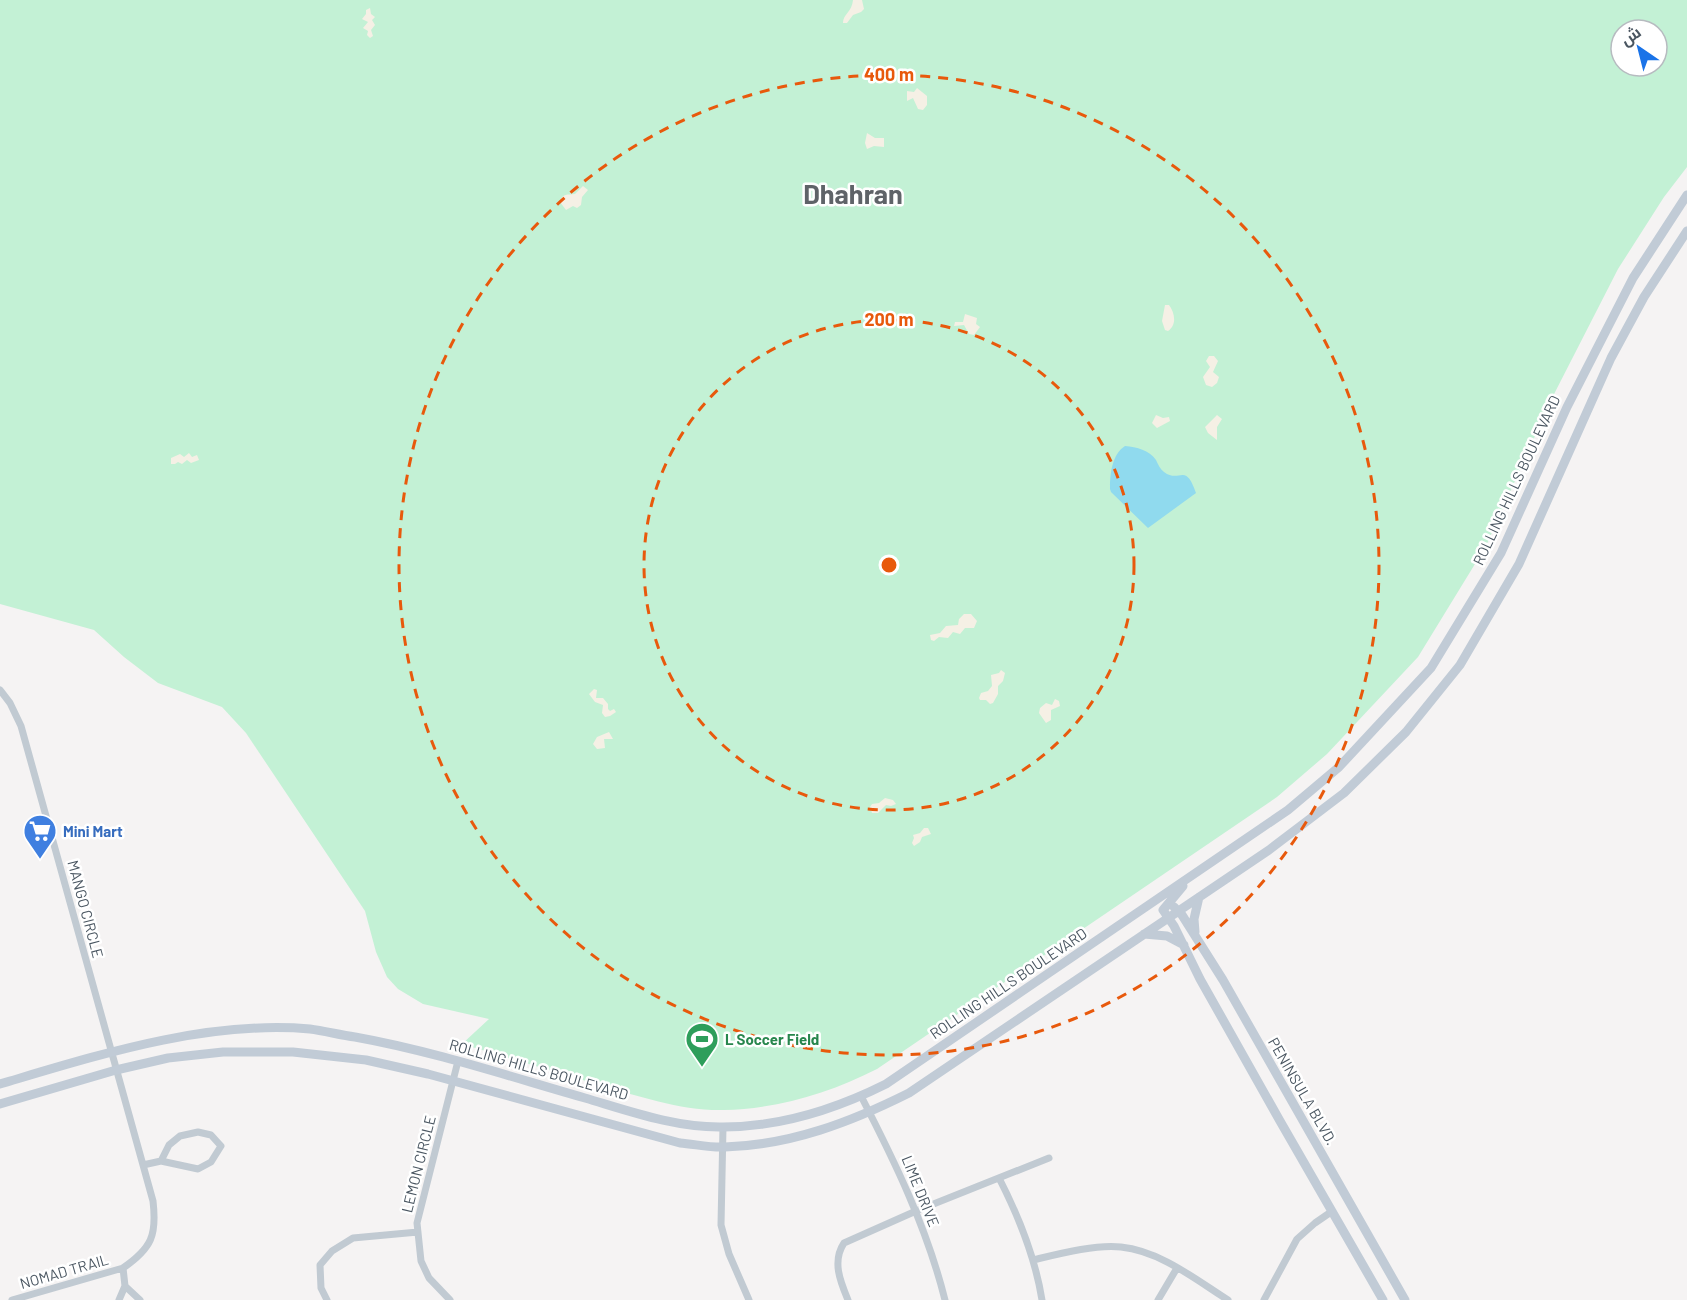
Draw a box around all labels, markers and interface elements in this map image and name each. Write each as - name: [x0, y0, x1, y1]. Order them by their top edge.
- north arrow: [1609, 18, 1669, 78]
- text: ش: [1616, 22, 1645, 50]
- text: 400 m: [864, 63, 914, 85]
- district label: Dhahran: [803, 177, 903, 209]
- text: 200 m: [864, 308, 914, 330]
- street label: ROLLING HILLS BOULEVARD: [1469, 392, 1563, 568]
- centre of rings: [879, 555, 899, 575]
- supermarket icon: Mini Mart: [22, 813, 58, 860]
- place label: Mini Mart: [63, 822, 123, 840]
- street label: MANGO CIRCLE: [64, 858, 108, 960]
- street label: ROLLING HILLS BOULEVARD: [926, 924, 1090, 1042]
- sports icon: L Soccer Field: [684, 1021, 720, 1068]
- place label: L Soccer Field: [725, 1030, 819, 1048]
- street label: PENINSULA BLVD.: [1265, 1034, 1341, 1148]
- street label: ROLLING HILLS BOULEVARD: [447, 1035, 631, 1103]
- street label: LEMON CIRCLE: [397, 1113, 439, 1215]
- street label: LIME DRIVE: [899, 1153, 943, 1229]
- street label: NOMAD TRAIL: [18, 1250, 110, 1292]

